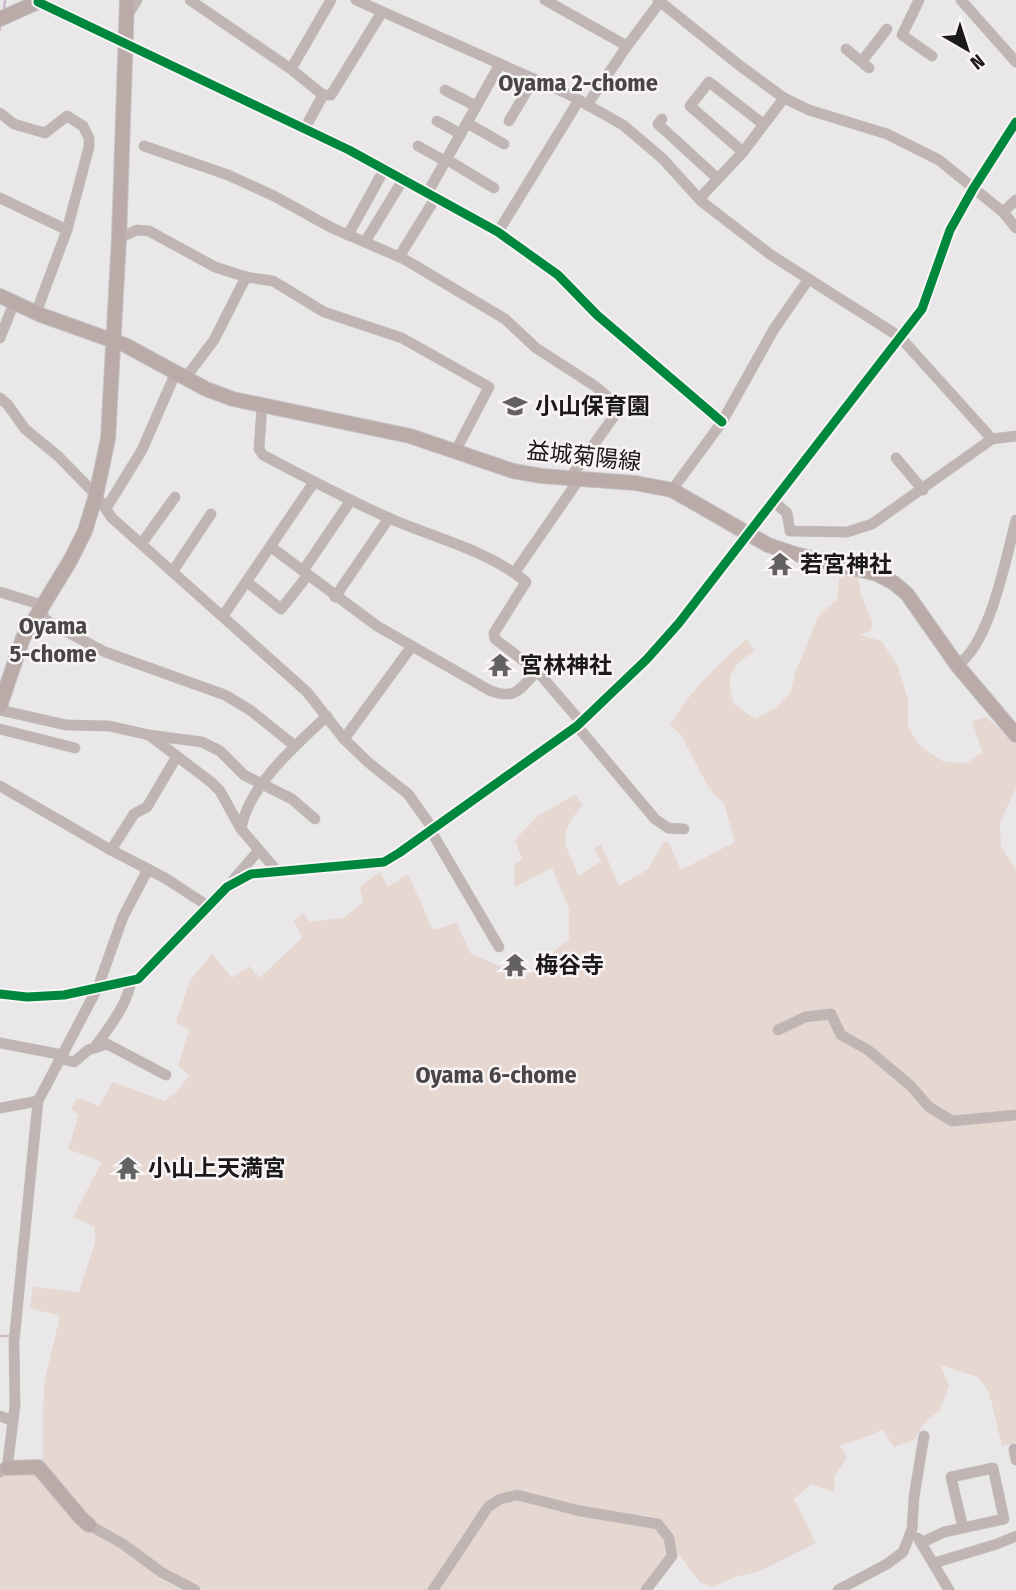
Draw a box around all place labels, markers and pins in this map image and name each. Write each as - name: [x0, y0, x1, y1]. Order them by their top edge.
- school or university icon: 小山保育園: [501, 392, 529, 420]
- place label: 小山保育園: [535, 392, 650, 420]
- temple icon: 若宮神社: [766, 550, 794, 578]
- place label: 若宮神社: [800, 550, 892, 578]
- temple icon: 宮林神社: [486, 651, 514, 679]
- place label: 宮林神社: [520, 651, 612, 679]
- temple icon: 梅谷寺: [501, 951, 529, 979]
- place label: 梅谷寺: [535, 951, 604, 979]
- temple icon: 小山上天満宮: [114, 1154, 142, 1182]
- place label: 小山上天満宮: [148, 1154, 286, 1182]

